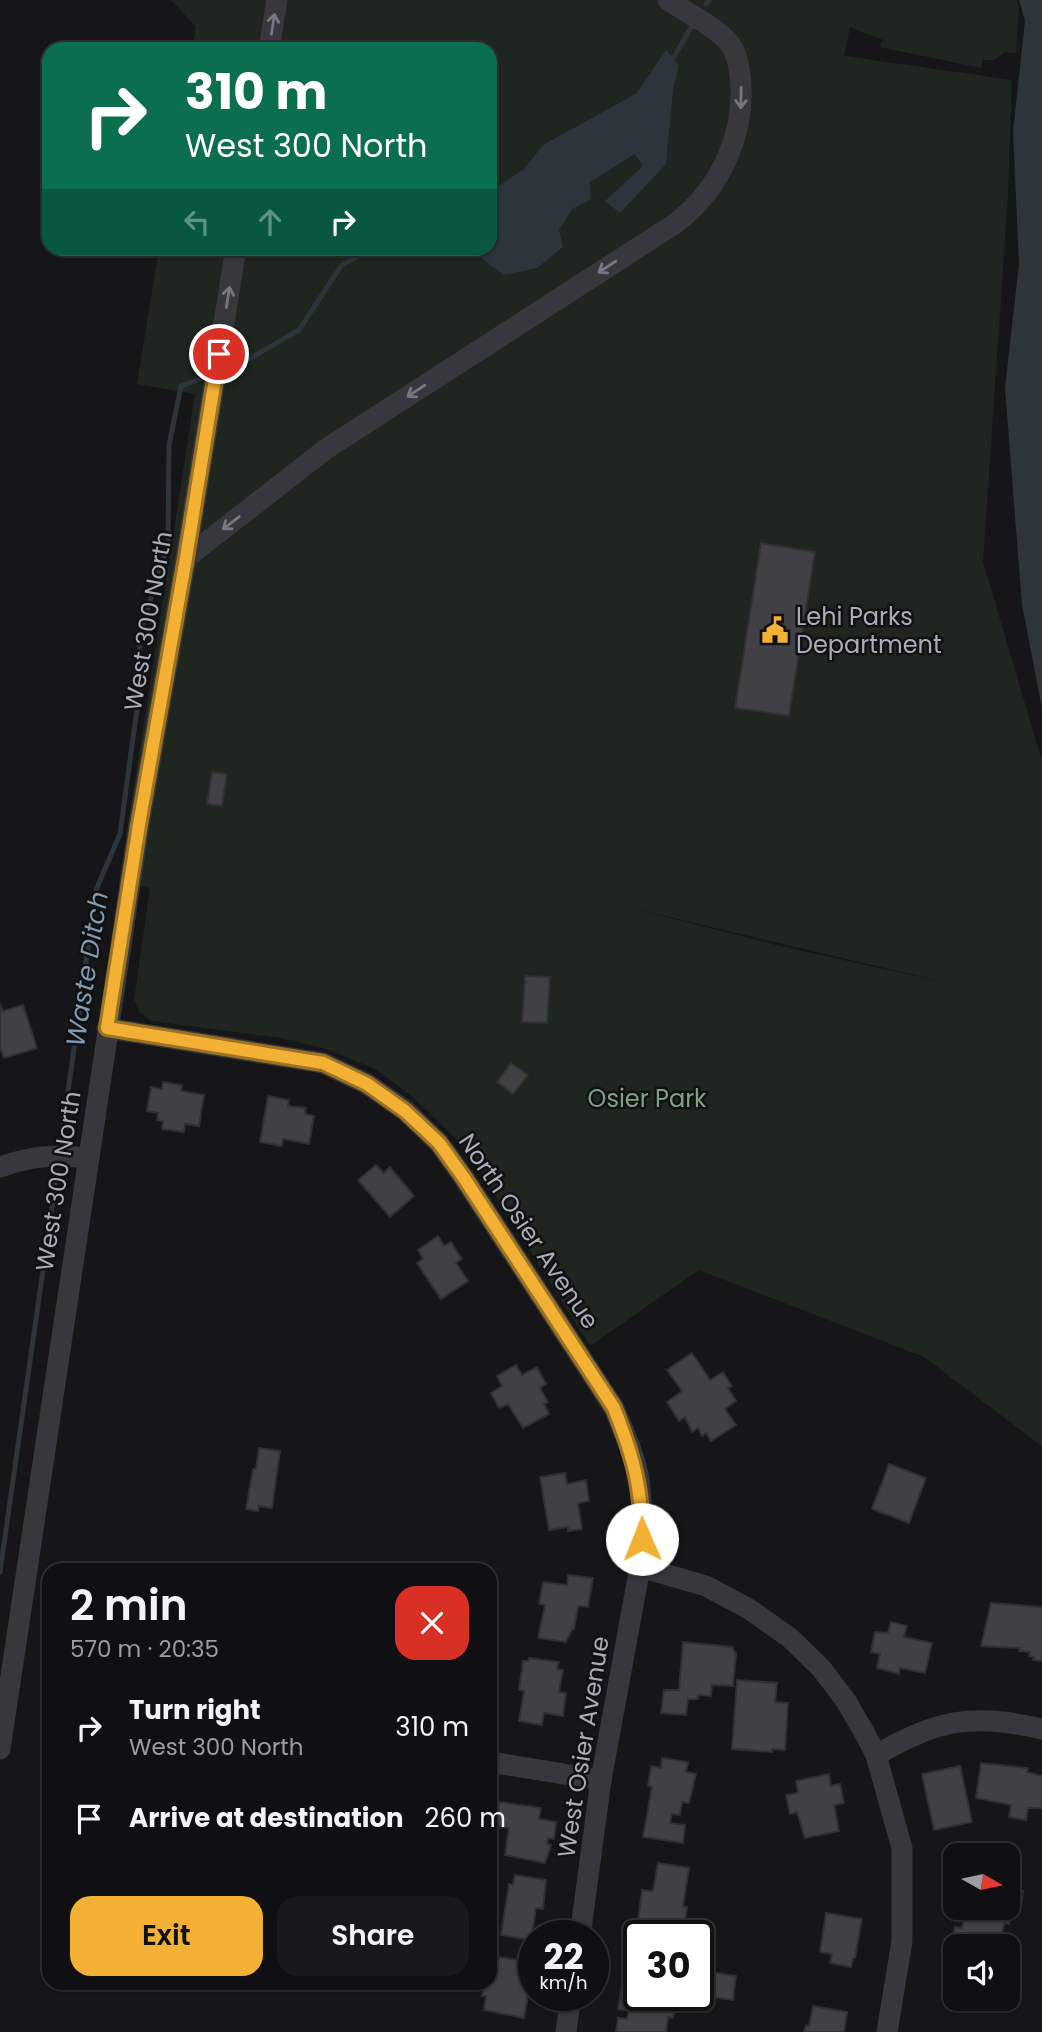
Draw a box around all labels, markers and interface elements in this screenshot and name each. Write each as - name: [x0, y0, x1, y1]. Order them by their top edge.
- one-way arrow: [267, 14, 280, 36]
- text: 310 m: [185, 58, 327, 126]
- icon: right: [70, 70, 161, 161]
- one-way arrow: [734, 86, 748, 109]
- text: West 300 North: [185, 123, 428, 168]
- icon: left: [178, 203, 216, 241]
- icon: ahead: [251, 203, 289, 241]
- icon: right: [324, 203, 362, 241]
- one-way arrow: [598, 260, 617, 274]
- one-way arrow: [222, 286, 235, 309]
- pin: [189, 324, 249, 384]
- icon: arrive: [200, 335, 238, 373]
- one-way arrow: [407, 383, 426, 398]
- one-way arrow: [223, 515, 241, 530]
- street label: West 300 North: [116, 529, 180, 713]
- place label: Lehi Parks Department: [796, 600, 942, 661]
- public building icon: Lehi Parks Department: [760, 615, 790, 645]
- water label: Waste Ditch: [57, 889, 117, 1049]
- park label: Osier Park: [588, 1082, 707, 1115]
- street label: West 300 North: [27, 1089, 89, 1273]
- street label: North Osier Avenue: [451, 1127, 607, 1335]
- position arrow: [605, 1502, 679, 1576]
- text: 2 min: [70, 1576, 188, 1635]
- button: close: [395, 1586, 469, 1660]
- text: 570 m · 20:35: [70, 1633, 219, 1665]
- street label: West Osier Avenue: [549, 1634, 617, 1860]
- text: Turn right: [129, 1692, 261, 1728]
- icon: right: [70, 1709, 108, 1747]
- text: 310 m: [395, 1709, 469, 1745]
- text: West 300 North: [129, 1731, 303, 1763]
- icon: arrive: [70, 1800, 108, 1838]
- text: Arrive at destination: [129, 1800, 404, 1836]
- text: 260 m: [425, 1800, 506, 1836]
- north arrow: [943, 1843, 1020, 1920]
- map controls: [943, 1843, 1020, 2011]
- button: Exit: [70, 1896, 263, 1976]
- button: Share: [277, 1896, 469, 1976]
- speed limit sign: 30: [623, 1920, 714, 2011]
- text: 22: [544, 1932, 583, 1981]
- button: sound: [943, 1934, 1020, 2011]
- text: km/h: [540, 1970, 587, 1995]

